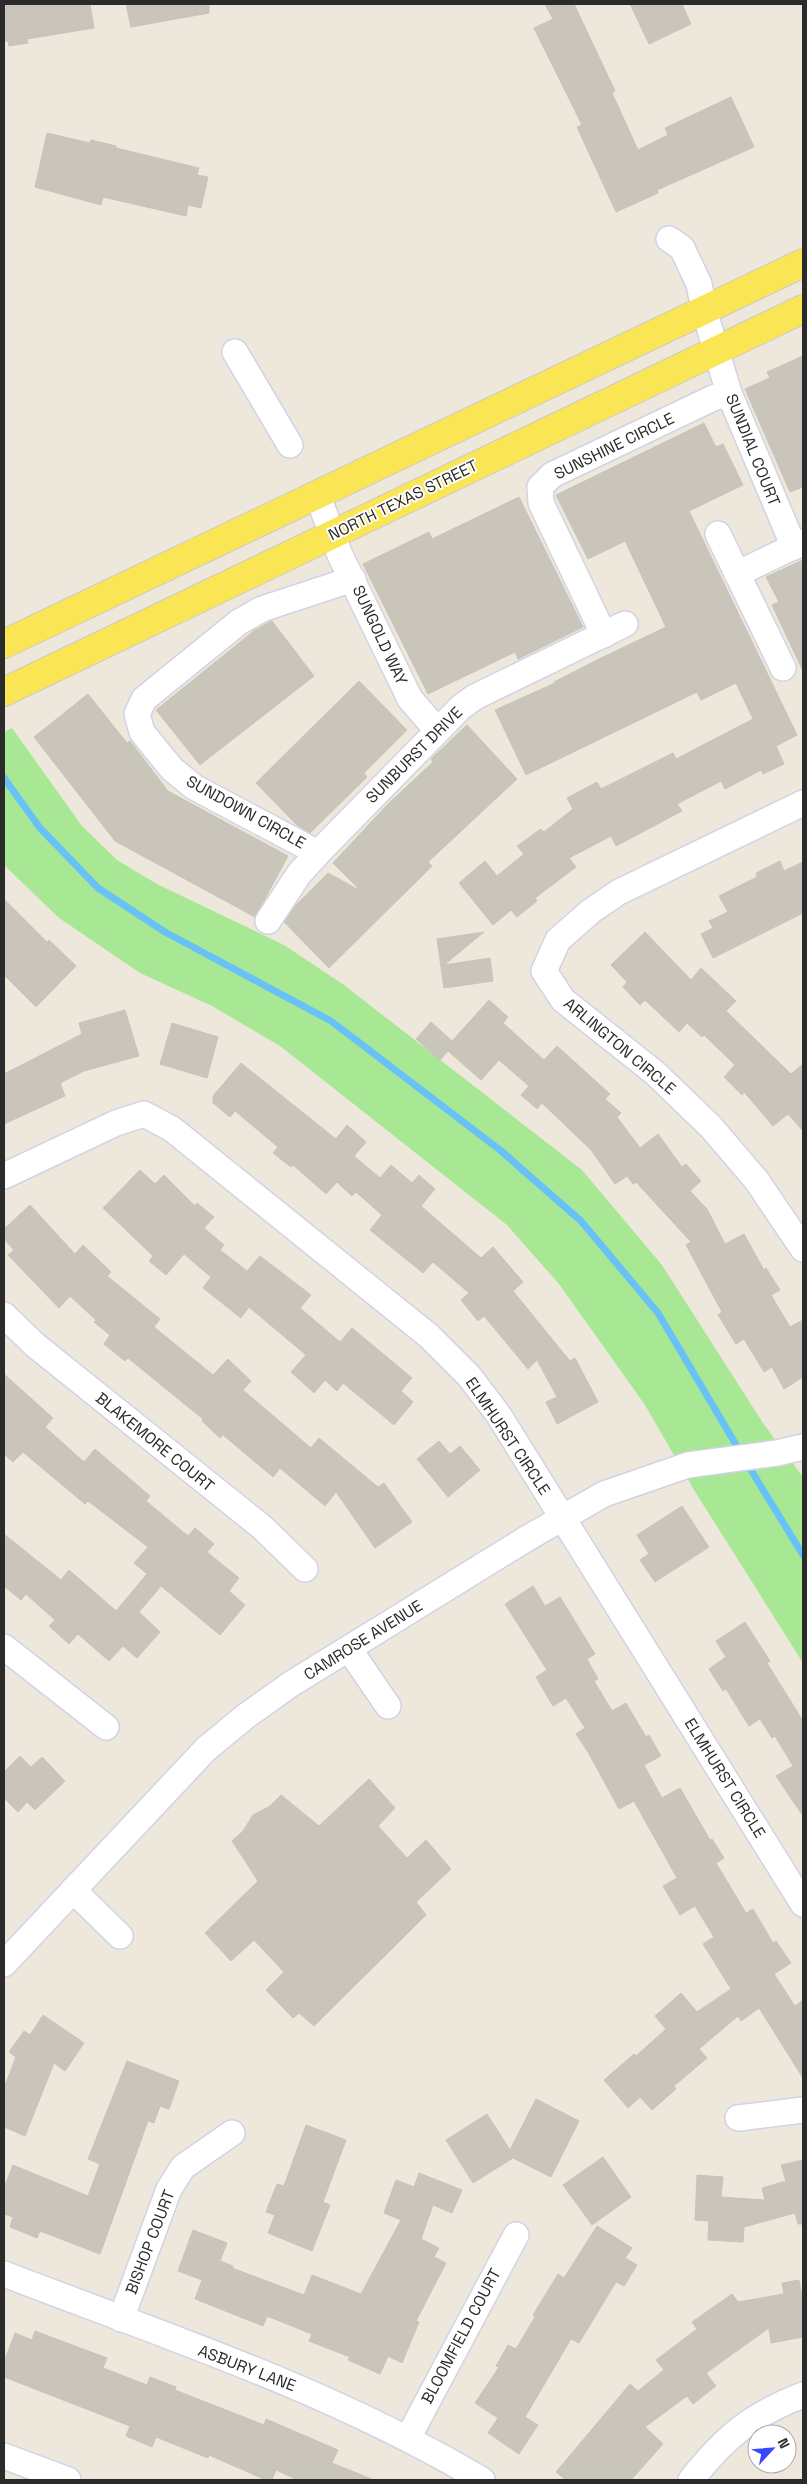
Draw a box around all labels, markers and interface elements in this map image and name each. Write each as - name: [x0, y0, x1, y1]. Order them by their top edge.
- street label: SUNDIAL COURT: [721, 391, 785, 509]
- street label: SUNSHINE CIRCLE: [550, 408, 678, 484]
- street label: NORTH TEXAS STREET: [325, 455, 481, 545]
- street label: SUNGOLD WAY: [348, 582, 412, 689]
- street label: SUNBURST DRIVE: [361, 702, 467, 808]
- street label: SUNDOWN CIRCLE: [183, 771, 309, 853]
- street label: ARLINGTON CIRCLE: [560, 993, 680, 1099]
- street label: ELMHURST CIRCLE: [461, 1373, 555, 1499]
- street label: BLAKEMORE COURT: [91, 1388, 219, 1496]
- street label: CAMROSE AVENUE: [300, 1595, 426, 1685]
- street label: ELMHURST CIRCLE: [680, 1714, 770, 1842]
- street label: BISHOP COURT: [120, 2187, 180, 2297]
- street label: BLOOMFIELD COURT: [416, 2265, 506, 2407]
- street label: ASBURY LANE: [195, 2340, 299, 2396]
- north arrow: [747, 2424, 797, 2474]
- text: N: [774, 2435, 794, 2451]

